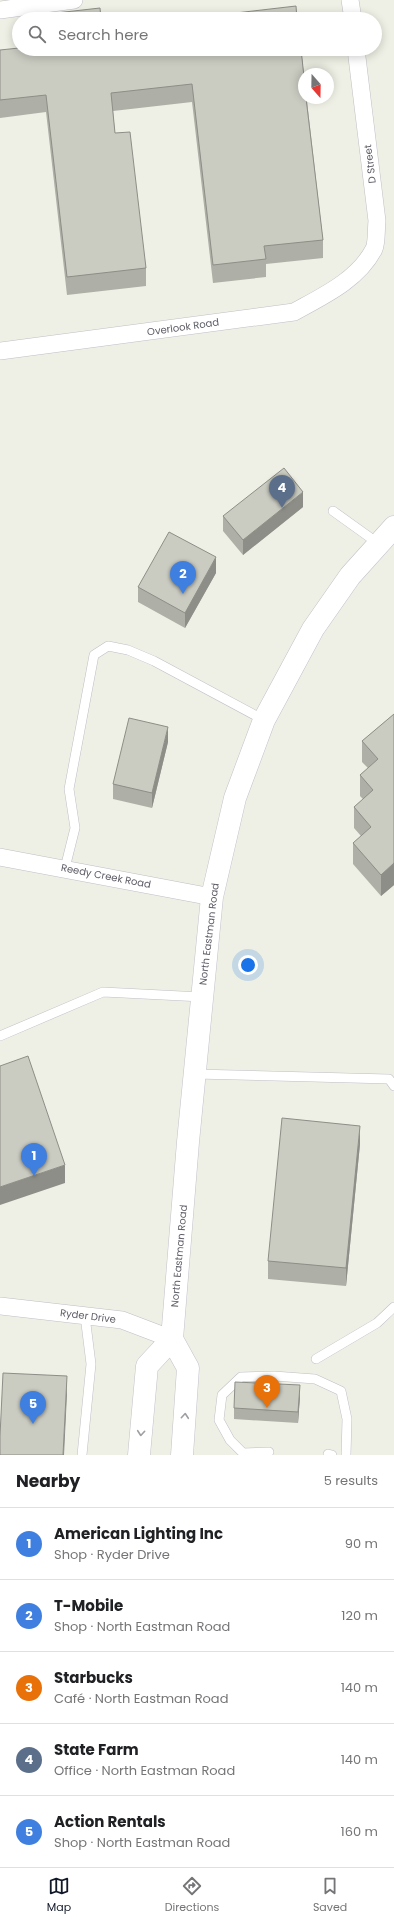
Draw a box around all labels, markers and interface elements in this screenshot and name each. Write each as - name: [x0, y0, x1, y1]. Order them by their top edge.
- search box: [12, 12, 382, 56]
- icon: search: [26, 23, 48, 45]
- text: Search here: [58, 24, 148, 45]
- north arrow: [298, 68, 334, 104]
- street label: D Street: [360, 143, 380, 184]
- street label: Overlook Road: [146, 315, 220, 339]
- pin: 4: [269, 475, 295, 508]
- pin: 2: [170, 561, 196, 594]
- street label: Reedy Creek Road: [60, 860, 152, 892]
- street label: North Eastman Road: [195, 882, 223, 986]
- your location: [238, 955, 258, 975]
- pin: 1: [21, 1143, 47, 1176]
- street label: North Eastman Road: [167, 1204, 191, 1308]
- street label: Ryder Drive: [59, 1305, 117, 1327]
- pin: 3: [254, 1375, 280, 1408]
- pin: 5: [20, 1391, 46, 1424]
- one-way arrow: [181, 1413, 190, 1419]
- one-way arrow: [137, 1430, 146, 1436]
- text: Nearby: [16, 1469, 80, 1493]
- text: 5 results: [324, 1471, 378, 1490]
- text: American Lighting Inc: [54, 1523, 223, 1544]
- text: 1: [27, 1534, 31, 1553]
- text: 90 m: [345, 1534, 378, 1553]
- text: Shop · Ryder Drive: [54, 1545, 170, 1564]
- text: T-Mobile: [54, 1595, 123, 1616]
- text: 2: [25, 1606, 33, 1625]
- text: 120 m: [341, 1606, 378, 1625]
- text: Shop · North Eastman Road: [54, 1617, 230, 1636]
- text: Starbucks: [54, 1667, 133, 1688]
- text: 3: [25, 1678, 33, 1697]
- text: 140 m: [341, 1678, 378, 1697]
- text: Café · North Eastman Road: [54, 1689, 228, 1708]
- text: State Farm: [54, 1739, 139, 1760]
- text: 4: [25, 1750, 33, 1769]
- text: 140 m: [341, 1750, 378, 1769]
- text: Office · North Eastman Road: [54, 1761, 235, 1780]
- text: Action Rentals: [54, 1811, 166, 1832]
- text: 5: [25, 1822, 33, 1841]
- text: 160 m: [341, 1822, 378, 1841]
- text: Shop · North Eastman Road: [54, 1833, 230, 1852]
- tab: Map: [47, 1875, 71, 1916]
- tab: Directions: [165, 1875, 219, 1916]
- tab: Saved: [313, 1875, 347, 1916]

